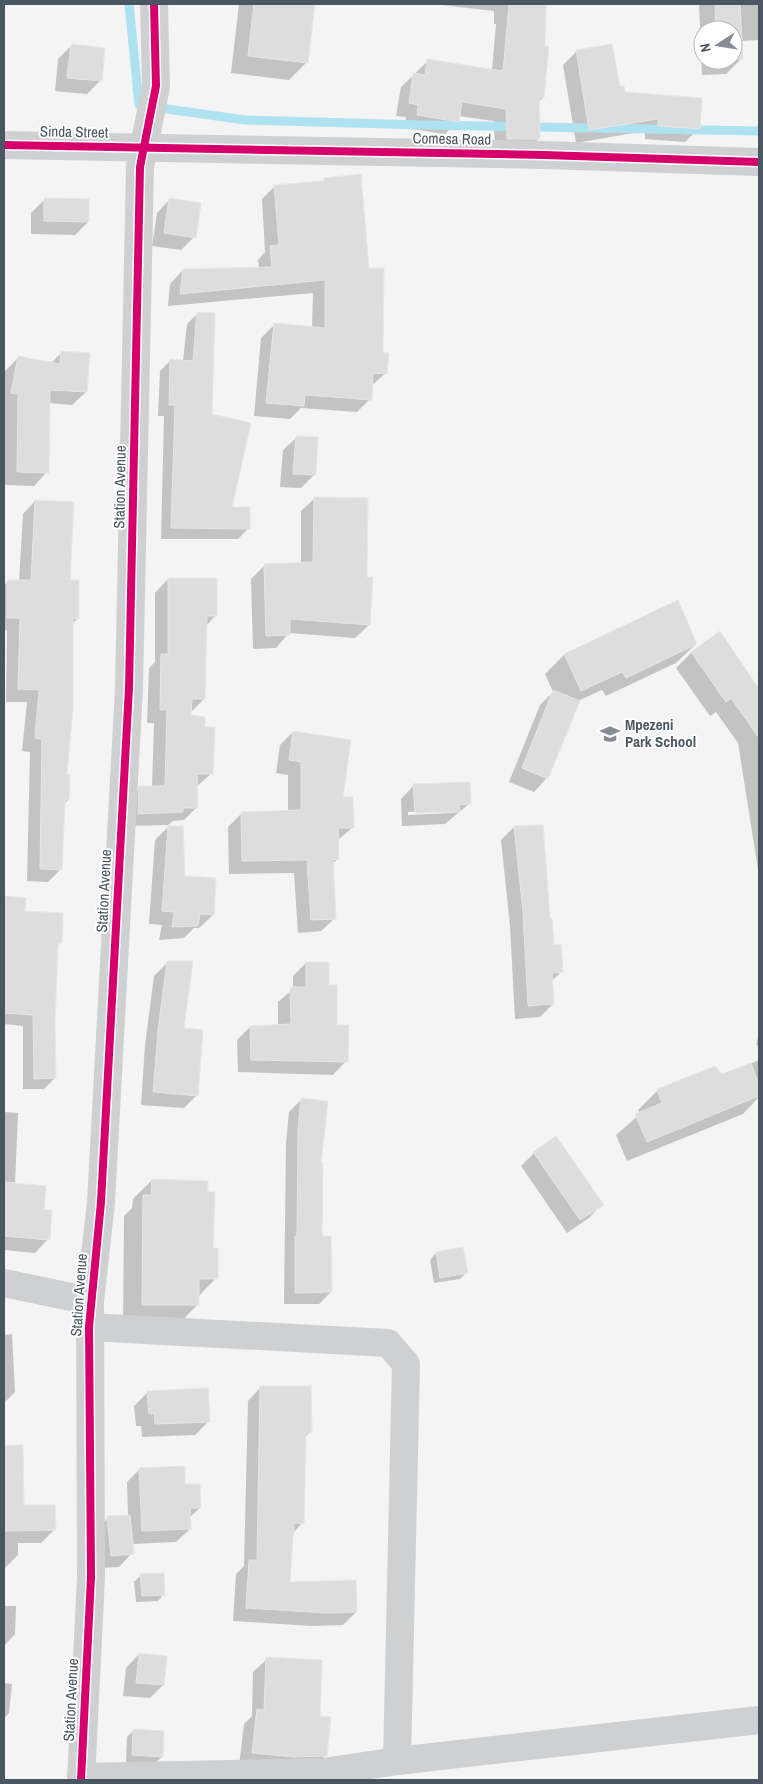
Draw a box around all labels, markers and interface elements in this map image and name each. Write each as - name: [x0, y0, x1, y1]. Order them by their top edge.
- north arrow: [693, 20, 743, 70]
- text: N: [696, 42, 715, 54]
- street label: Sinda Street: [40, 120, 109, 143]
- street label: Comesa Road: [413, 127, 491, 150]
- street label: Station Avenue: [108, 445, 131, 529]
- place label: Mpezeni Park School: [625, 714, 696, 752]
- school or university icon: Mpezeni Park School: [599, 723, 621, 745]
- street label: Station Avenue: [91, 849, 116, 933]
- street label: Station Avenue: [65, 1253, 92, 1337]
- street label: Station Avenue: [58, 1658, 83, 1742]

